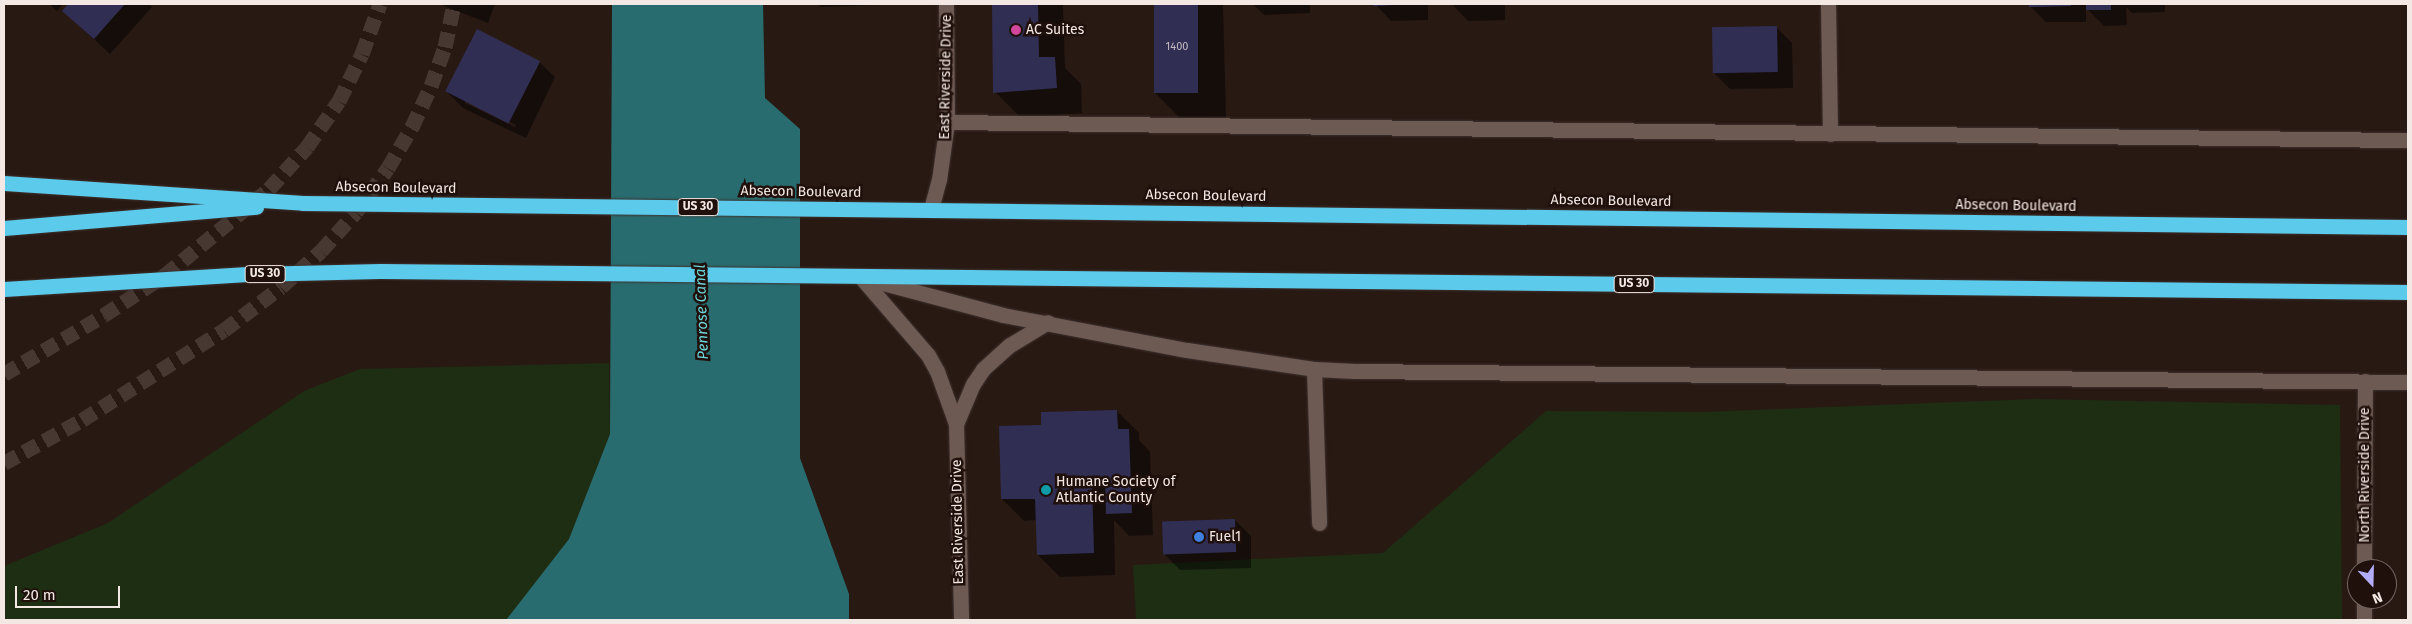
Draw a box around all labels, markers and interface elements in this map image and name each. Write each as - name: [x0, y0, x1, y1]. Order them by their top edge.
- street label: East Riverside Drive: [937, 14, 955, 140]
- place label: AC Suites: [1026, 22, 1084, 38]
- marker: AC Suites: [1010, 24, 1022, 36]
- house number: 1400: [1166, 40, 1188, 54]
- street label: Absecon Boulevard: [335, 179, 457, 197]
- street label: Absecon Boulevard: [740, 183, 862, 201]
- street label: Absecon Boulevard: [1145, 187, 1267, 205]
- street label: Absecon Boulevard: [1550, 192, 1672, 210]
- street label: Absecon Boulevard: [1955, 197, 2077, 215]
- road number: US 30: [677, 198, 719, 216]
- road number: US 30: [244, 264, 286, 284]
- water label: Penrose Canal: [691, 264, 713, 360]
- road number: US 30: [1613, 274, 1655, 294]
- street label: North Riverside Drive: [2357, 407, 2373, 543]
- street label: East Riverside Drive: [949, 459, 967, 585]
- place label: Humane Society of Atlantic County: [1056, 474, 1175, 507]
- marker: Humane Society of Atlantic County: [1040, 484, 1052, 496]
- place label: Fuel1: [1209, 529, 1241, 545]
- marker: Fuel1: [1193, 531, 1205, 543]
- north arrow: [2347, 559, 2397, 609]
- scale bar: [18, 576, 122, 608]
- text: 20 m: [23, 586, 56, 604]
- text: N: [2370, 588, 2385, 607]

